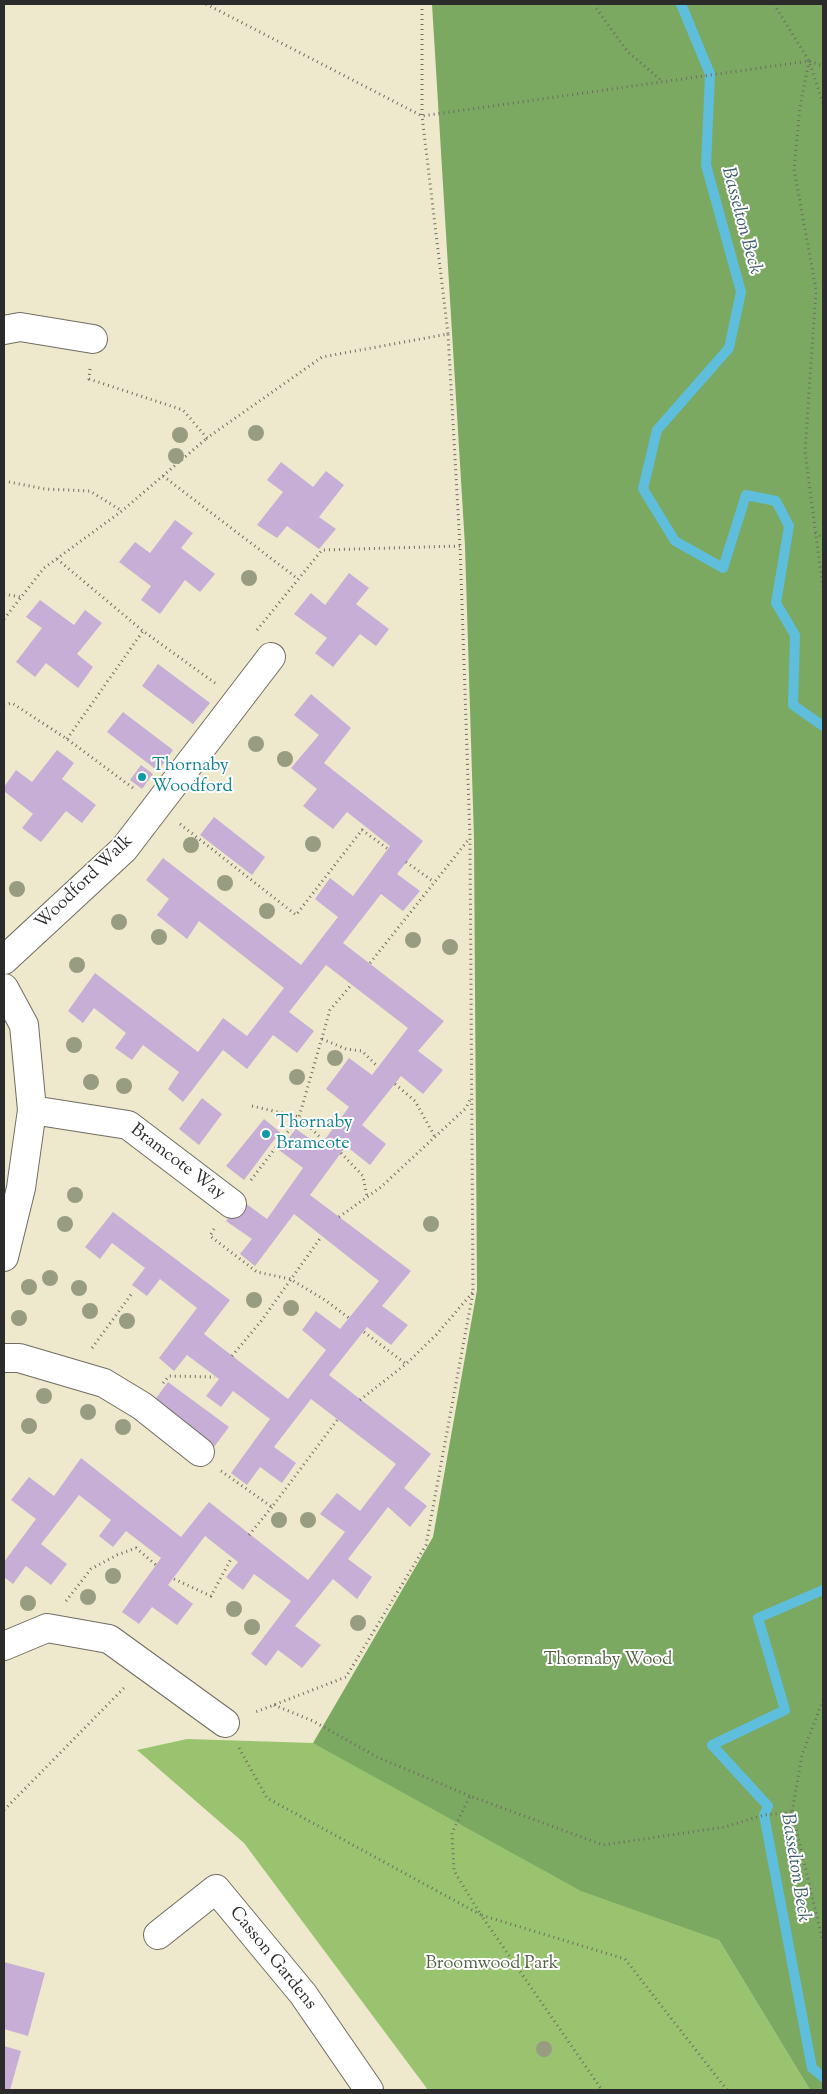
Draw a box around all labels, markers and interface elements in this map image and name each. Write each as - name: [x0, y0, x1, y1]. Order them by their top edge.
- water label: Basselton Beck: [715, 165, 765, 277]
- place label: Thornaby Woodford: [152, 756, 233, 799]
- marker: Thornaby Woodford: [136, 771, 148, 783]
- street label: Woodford Walk: [32, 831, 138, 935]
- place label: Thornaby Bramcote: [276, 1113, 353, 1156]
- street label: Bramcote Way: [125, 1120, 229, 1206]
- marker: Thornaby Bramcote: [260, 1128, 272, 1140]
- park label: Thornaby Wood: [544, 1650, 672, 1672]
- water label: Basselton Beck: [774, 1812, 814, 1924]
- street label: Casson Gardens: [224, 1903, 320, 2015]
- park label: Broomwood Park: [425, 1954, 559, 1976]

